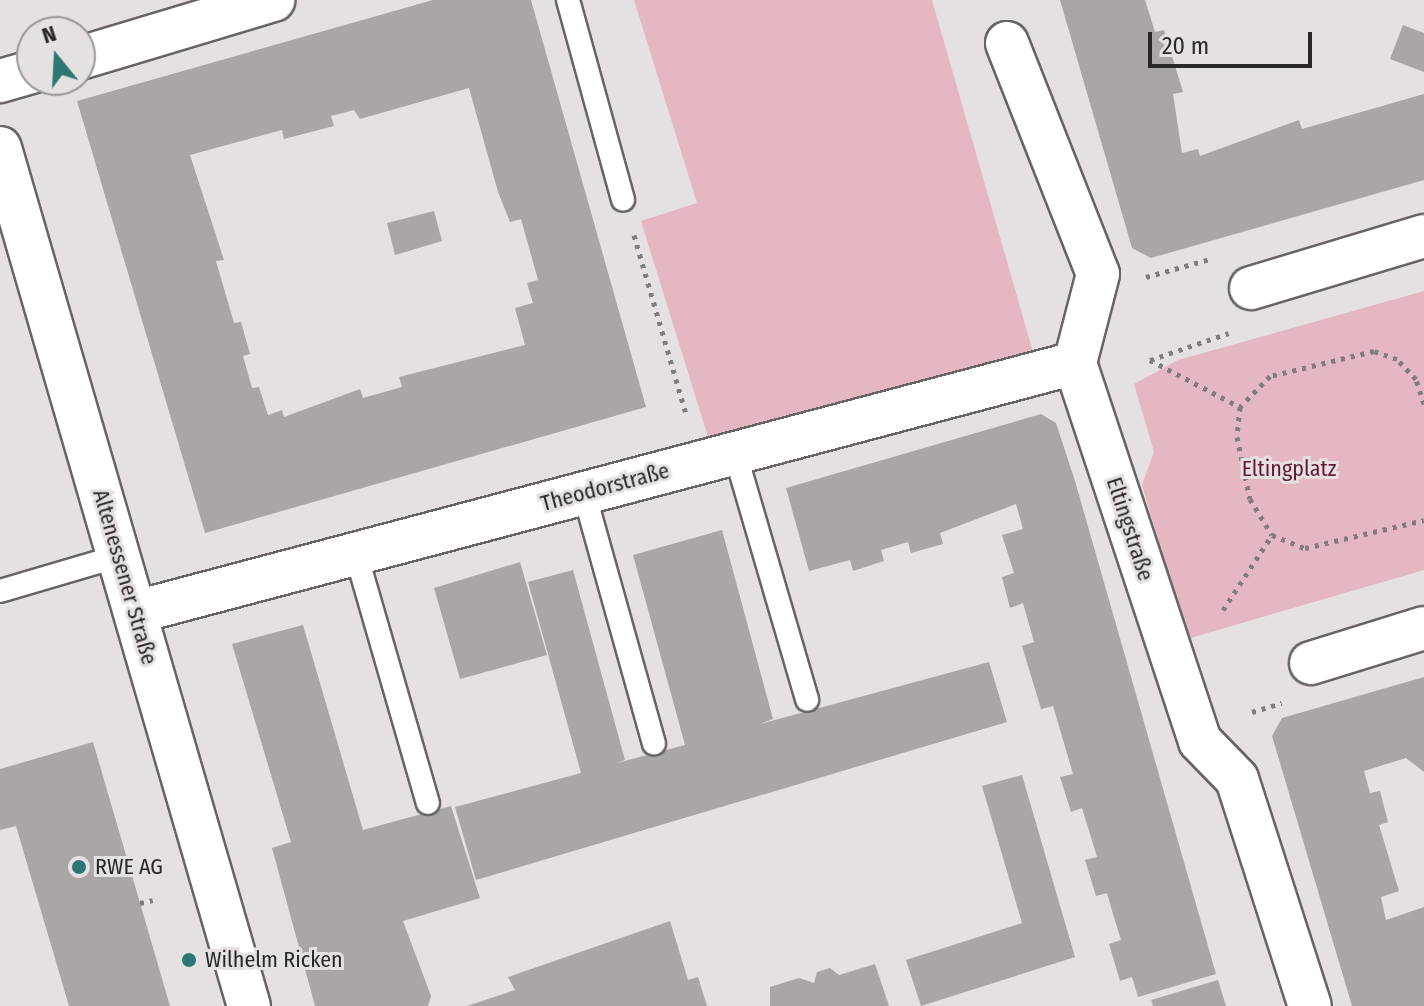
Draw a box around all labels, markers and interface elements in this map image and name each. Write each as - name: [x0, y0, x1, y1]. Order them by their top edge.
- north arrow: [16, 16, 96, 96]
- scale bar: [1152, 16, 1316, 66]
- text: N: [39, 20, 59, 49]
- text: 20 m: [1162, 32, 1209, 60]
- park label: Eltingplatz: [1242, 456, 1336, 482]
- street label: Theodorstraße: [538, 457, 672, 517]
- street label: Eltingstraße: [1101, 474, 1159, 584]
- street label: Altenessener Straße: [87, 486, 163, 668]
- place label: RWE AG: [95, 854, 163, 880]
- marker: RWE AG: [70, 858, 88, 876]
- place label: Wilhelm Ricken: [205, 947, 343, 973]
- marker: Wilhelm Ricken: [180, 951, 198, 969]

